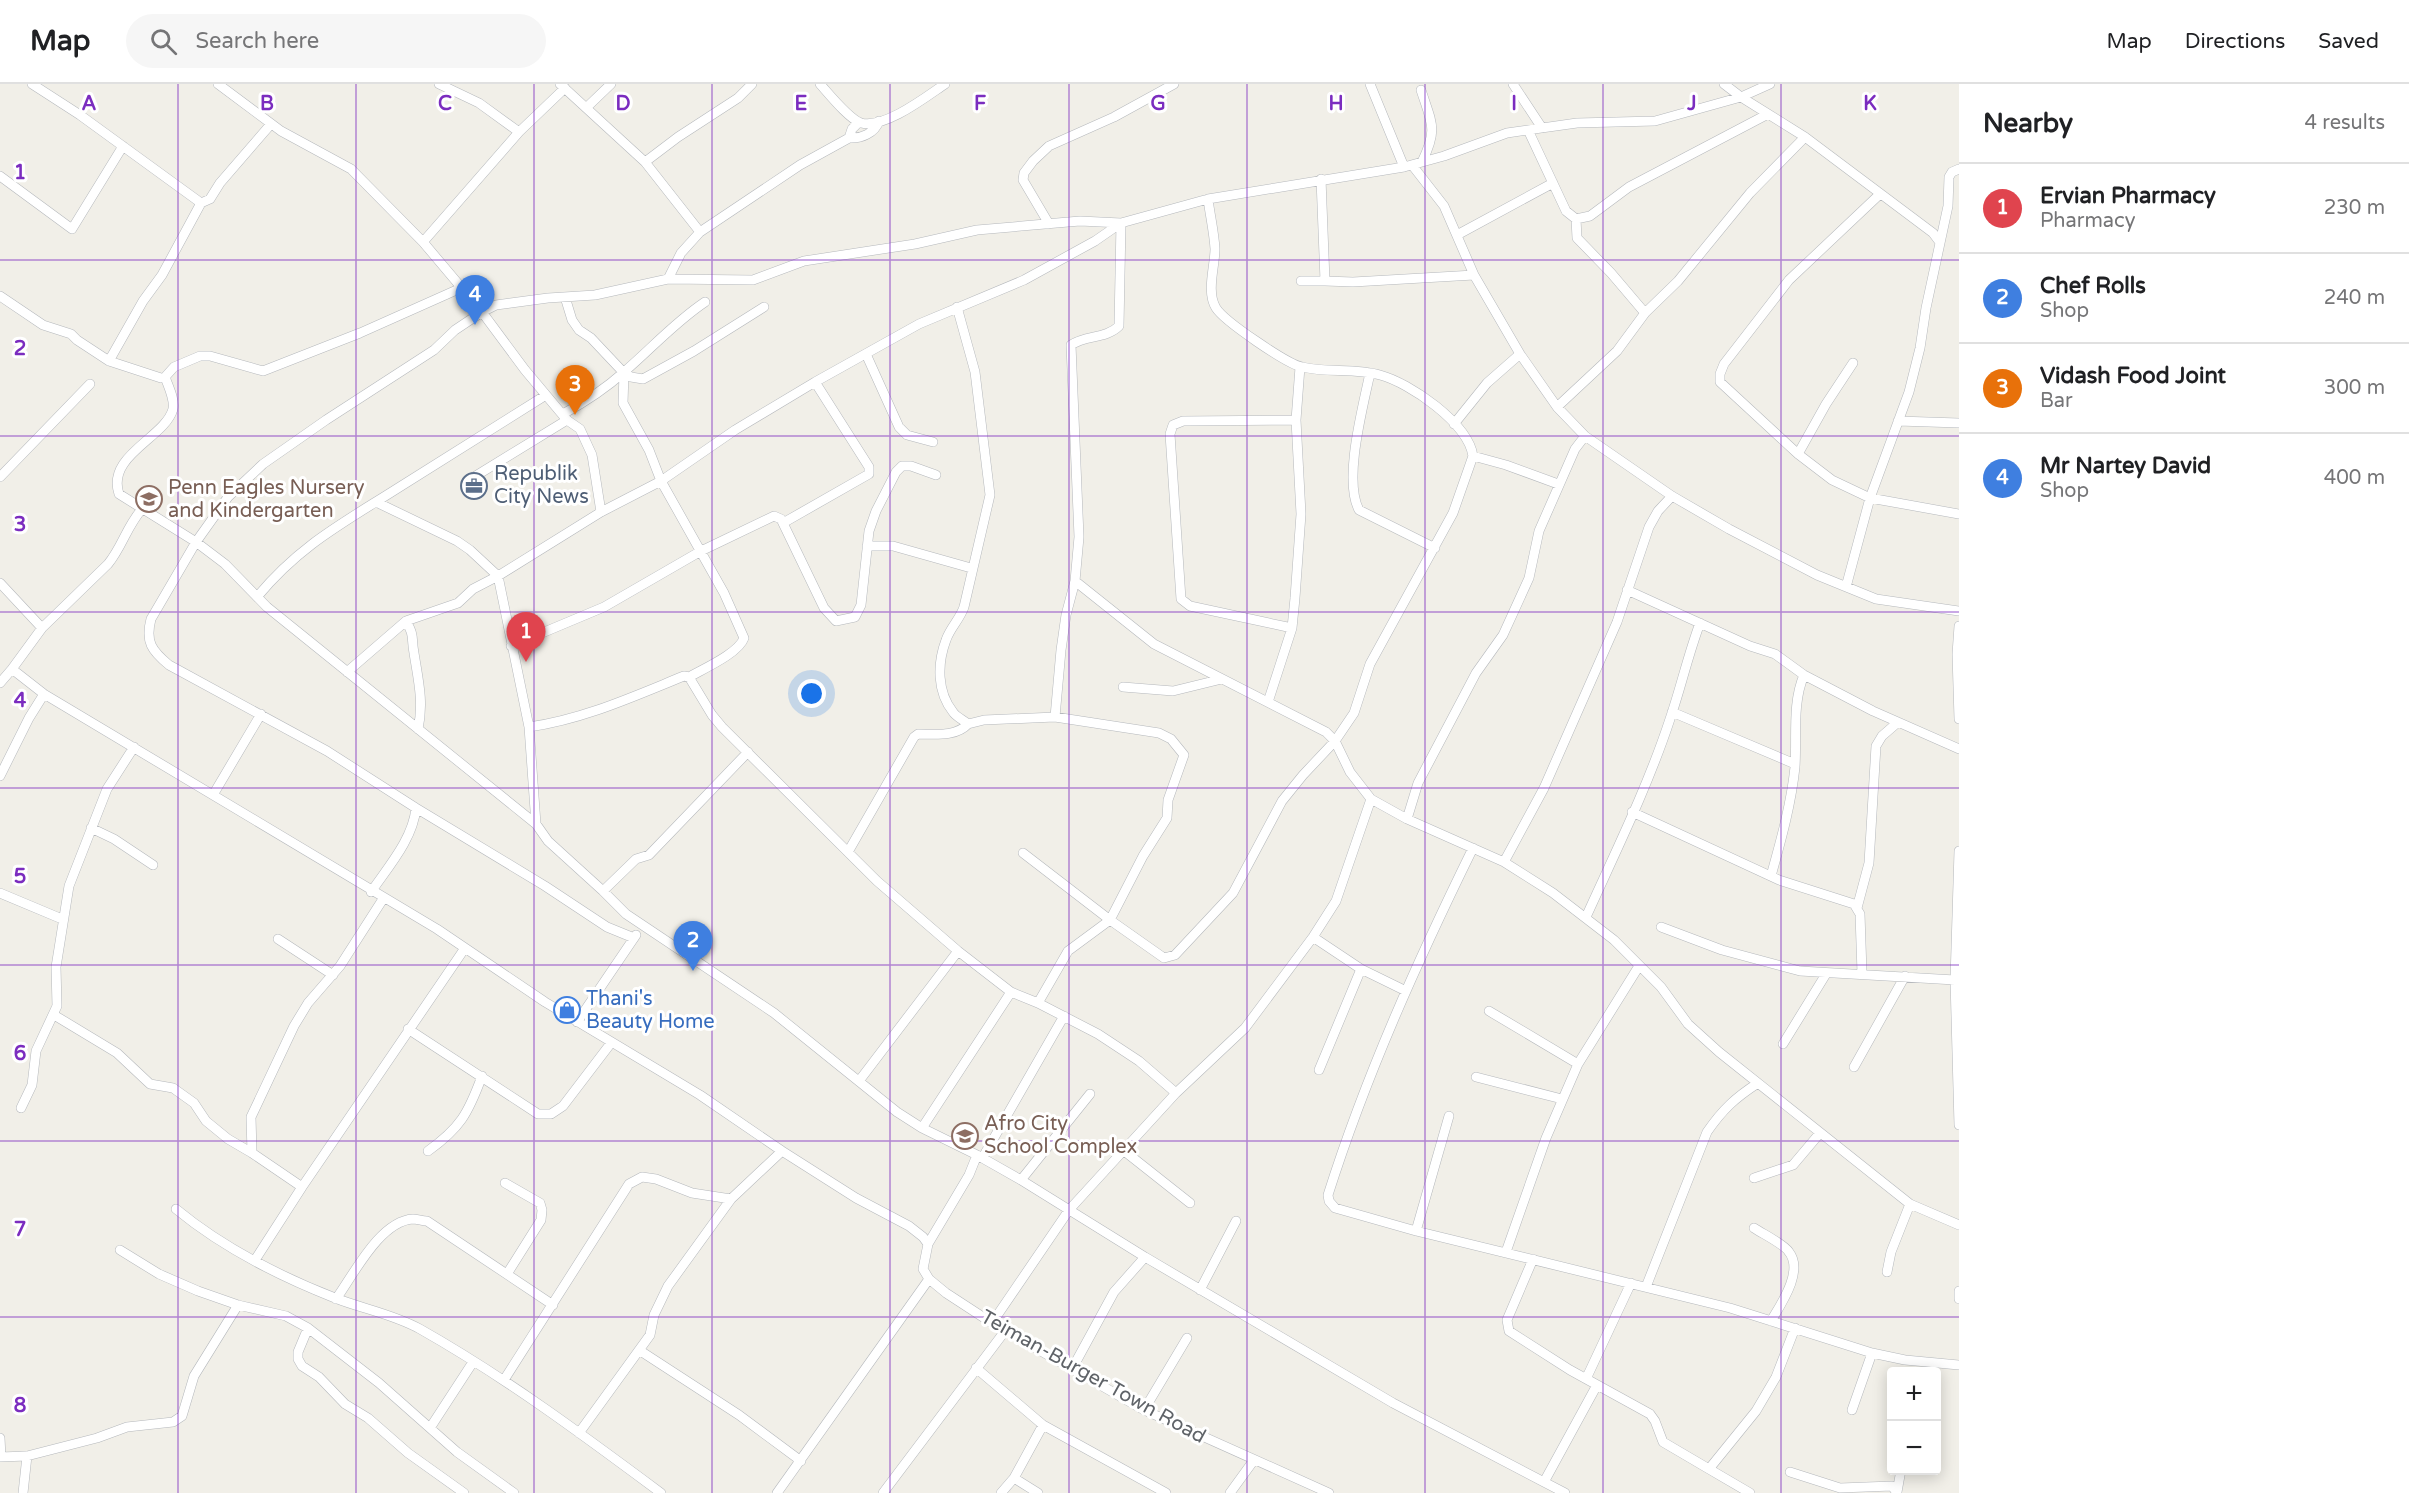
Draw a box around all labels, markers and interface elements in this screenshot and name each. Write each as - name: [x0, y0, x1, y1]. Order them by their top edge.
- search box: [126, 14, 546, 68]
- text: Map: [30, 24, 90, 58]
- icon: search: [147, 25, 180, 58]
- text: Search here: [195, 28, 319, 54]
- text: Map: [2106, 29, 2152, 54]
- text: Directions: [2185, 29, 2285, 54]
- text: Saved: [2318, 29, 2379, 54]
- text: A: [82, 92, 97, 116]
- text: B: [260, 92, 274, 116]
- text: C: [438, 92, 452, 116]
- text: D: [615, 92, 631, 116]
- text: E: [795, 92, 808, 116]
- text: F: [974, 92, 986, 116]
- text: G: [1150, 92, 1166, 116]
- text: H: [1328, 92, 1344, 116]
- text: I: [1511, 92, 1517, 116]
- text: J: [1686, 92, 1697, 116]
- text: K: [1863, 92, 1877, 116]
- text: Nearby: [1983, 108, 2073, 139]
- text: 4 results: [2305, 111, 2385, 135]
- text: 1: [14, 161, 26, 185]
- text: Ervian Pharmacy: [2040, 183, 2216, 209]
- text: 1: [1996, 196, 2009, 220]
- text: 230 m: [2324, 196, 2385, 220]
- text: Pharmacy: [2040, 209, 2135, 233]
- text: Chef Rolls: [2040, 273, 2146, 299]
- pin: 4: [456, 276, 494, 325]
- text: 2: [1996, 286, 2009, 310]
- text: 240 m: [2324, 286, 2385, 310]
- text: Shop: [2040, 299, 2089, 323]
- text: 2: [14, 337, 26, 361]
- text: Vidash Food Joint: [2040, 363, 2226, 389]
- pin: 3: [556, 366, 594, 415]
- text: 3: [1996, 376, 2009, 400]
- text: 300 m: [2324, 376, 2385, 400]
- text: Bar: [2040, 389, 2073, 413]
- text: Mr Nartey David: [2040, 453, 2211, 479]
- place label: Republik City News: [494, 462, 589, 509]
- text: 4: [1996, 466, 2009, 490]
- text: 400 m: [2324, 466, 2385, 490]
- office icon: Republik City News: [459, 471, 489, 501]
- place label: Penn Eagles Nursery and Kindergarten: [168, 476, 365, 523]
- text: Shop: [2040, 479, 2089, 503]
- school or university icon: Penn Eagles Nursery and Kindergarten: [134, 484, 164, 514]
- text: 3: [14, 513, 26, 537]
- pin: 1: [506, 612, 546, 662]
- your location: [797, 679, 826, 708]
- text: 4: [14, 689, 27, 713]
- text: 5: [14, 865, 26, 889]
- pin: 2: [674, 922, 712, 971]
- place label: Thani's Beauty Home: [586, 987, 715, 1034]
- shop icon: Thani's Beauty Home: [552, 995, 582, 1025]
- text: 6: [14, 1042, 26, 1066]
- place label: Afro City School Complex: [984, 1112, 1137, 1159]
- school or university icon: Afro City School Complex: [950, 1121, 980, 1151]
- text: 7: [14, 1218, 26, 1242]
- street label: Teiman-Burger Town Road: [976, 1305, 1210, 1449]
- map controls: [1887, 1367, 1941, 1475]
- button: +: [1887, 1367, 1941, 1421]
- text: 8: [14, 1394, 26, 1418]
- button: −: [1887, 1421, 1941, 1475]

